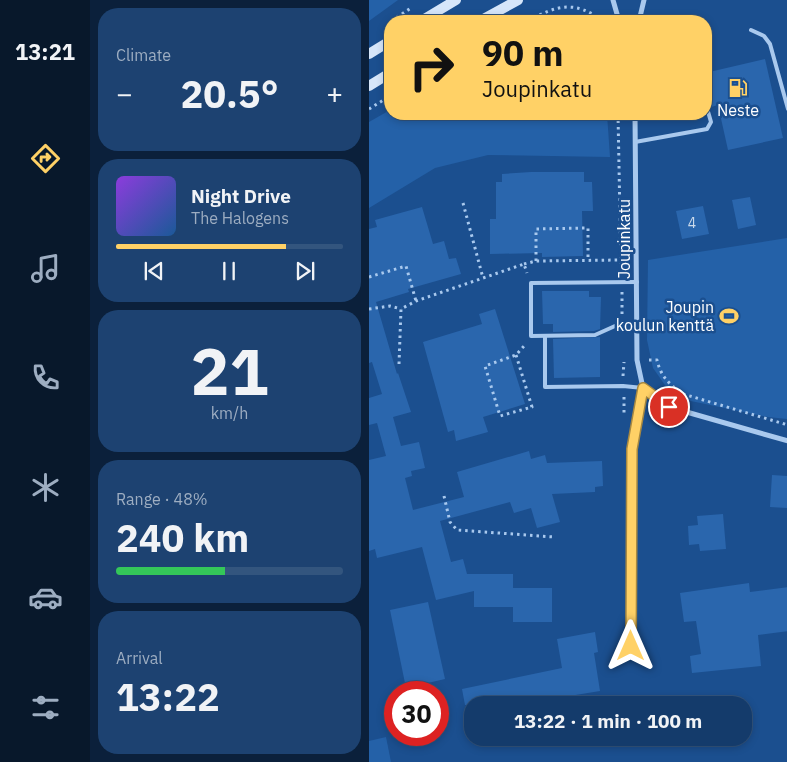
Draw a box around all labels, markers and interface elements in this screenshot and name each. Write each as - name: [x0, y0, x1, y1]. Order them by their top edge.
- text: 90 m: [482, 30, 564, 76]
- icon: right: [399, 35, 464, 100]
- text: 13:21: [15, 37, 75, 66]
- text: Climate: [116, 45, 171, 65]
- text: 20.5°: [180, 69, 279, 118]
- text: Joupinkatu: [482, 74, 592, 103]
- text: −: [116, 75, 133, 112]
- text: +: [326, 75, 343, 112]
- fuel station icon: Neste: [727, 77, 749, 99]
- place label: Neste: [717, 100, 759, 120]
- icon: directions: [28, 141, 63, 176]
- text: Night Drive: [191, 184, 291, 208]
- street label: Joupinkatu: [614, 199, 634, 279]
- text: The Halogens: [191, 208, 289, 228]
- house number: 4: [688, 214, 696, 232]
- icon: music: [28, 251, 63, 286]
- icon: previous: [140, 257, 168, 285]
- icon: pause: [215, 257, 243, 285]
- icon: next: [291, 257, 319, 285]
- place label: Joupin koulun kenttä: [616, 297, 714, 335]
- sports icon: Joupin koulun kenttä: [718, 305, 740, 327]
- text: 21: [190, 328, 269, 413]
- icon: phone: [28, 360, 63, 395]
- pin: [648, 386, 690, 428]
- icon: arrive: [655, 393, 683, 421]
- text: km/h: [211, 403, 248, 423]
- icon: climate: [28, 470, 63, 505]
- text: Range · 48%: [116, 489, 208, 509]
- text: 240 km: [116, 513, 249, 562]
- icon: car: [28, 580, 63, 615]
- position arrow: [604, 619, 656, 671]
- text: Arrival: [116, 648, 163, 668]
- text: 13:22: [116, 672, 220, 721]
- speed limit sign: 30: [384, 681, 449, 746]
- icon: filters: [28, 690, 63, 725]
- text: 13:22 · 1 min · 100 m: [514, 709, 702, 733]

